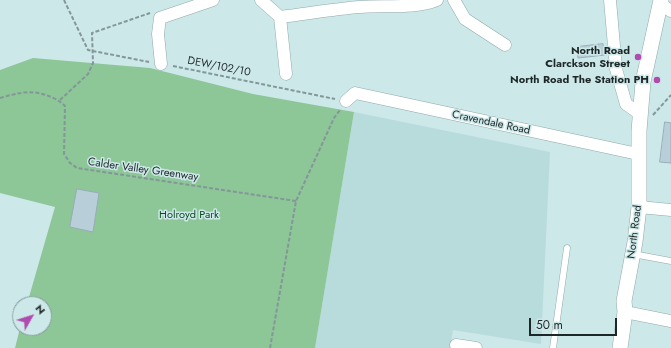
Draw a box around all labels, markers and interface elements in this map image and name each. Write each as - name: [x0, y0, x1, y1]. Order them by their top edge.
- place label: North Road Clarckson Street: [545, 44, 630, 70]
- marker: North Road Clarckson Street: [633, 52, 643, 62]
- street label: DEW/102/10: [186, 54, 252, 80]
- place label: North Road The Station PH: [510, 73, 649, 87]
- marker: North Road The Station PH: [652, 75, 662, 85]
- street label: Cravendale Road: [451, 108, 531, 138]
- street label: Calder Valley Greenway: [87, 156, 199, 184]
- street label: North Road: [625, 205, 645, 259]
- park label: Holroyd Park: [159, 208, 219, 222]
- north arrow: [12, 296, 52, 336]
- text: N: [32, 301, 50, 317]
- scale bar: [531, 310, 619, 336]
- text: 50 m: [536, 316, 563, 334]

